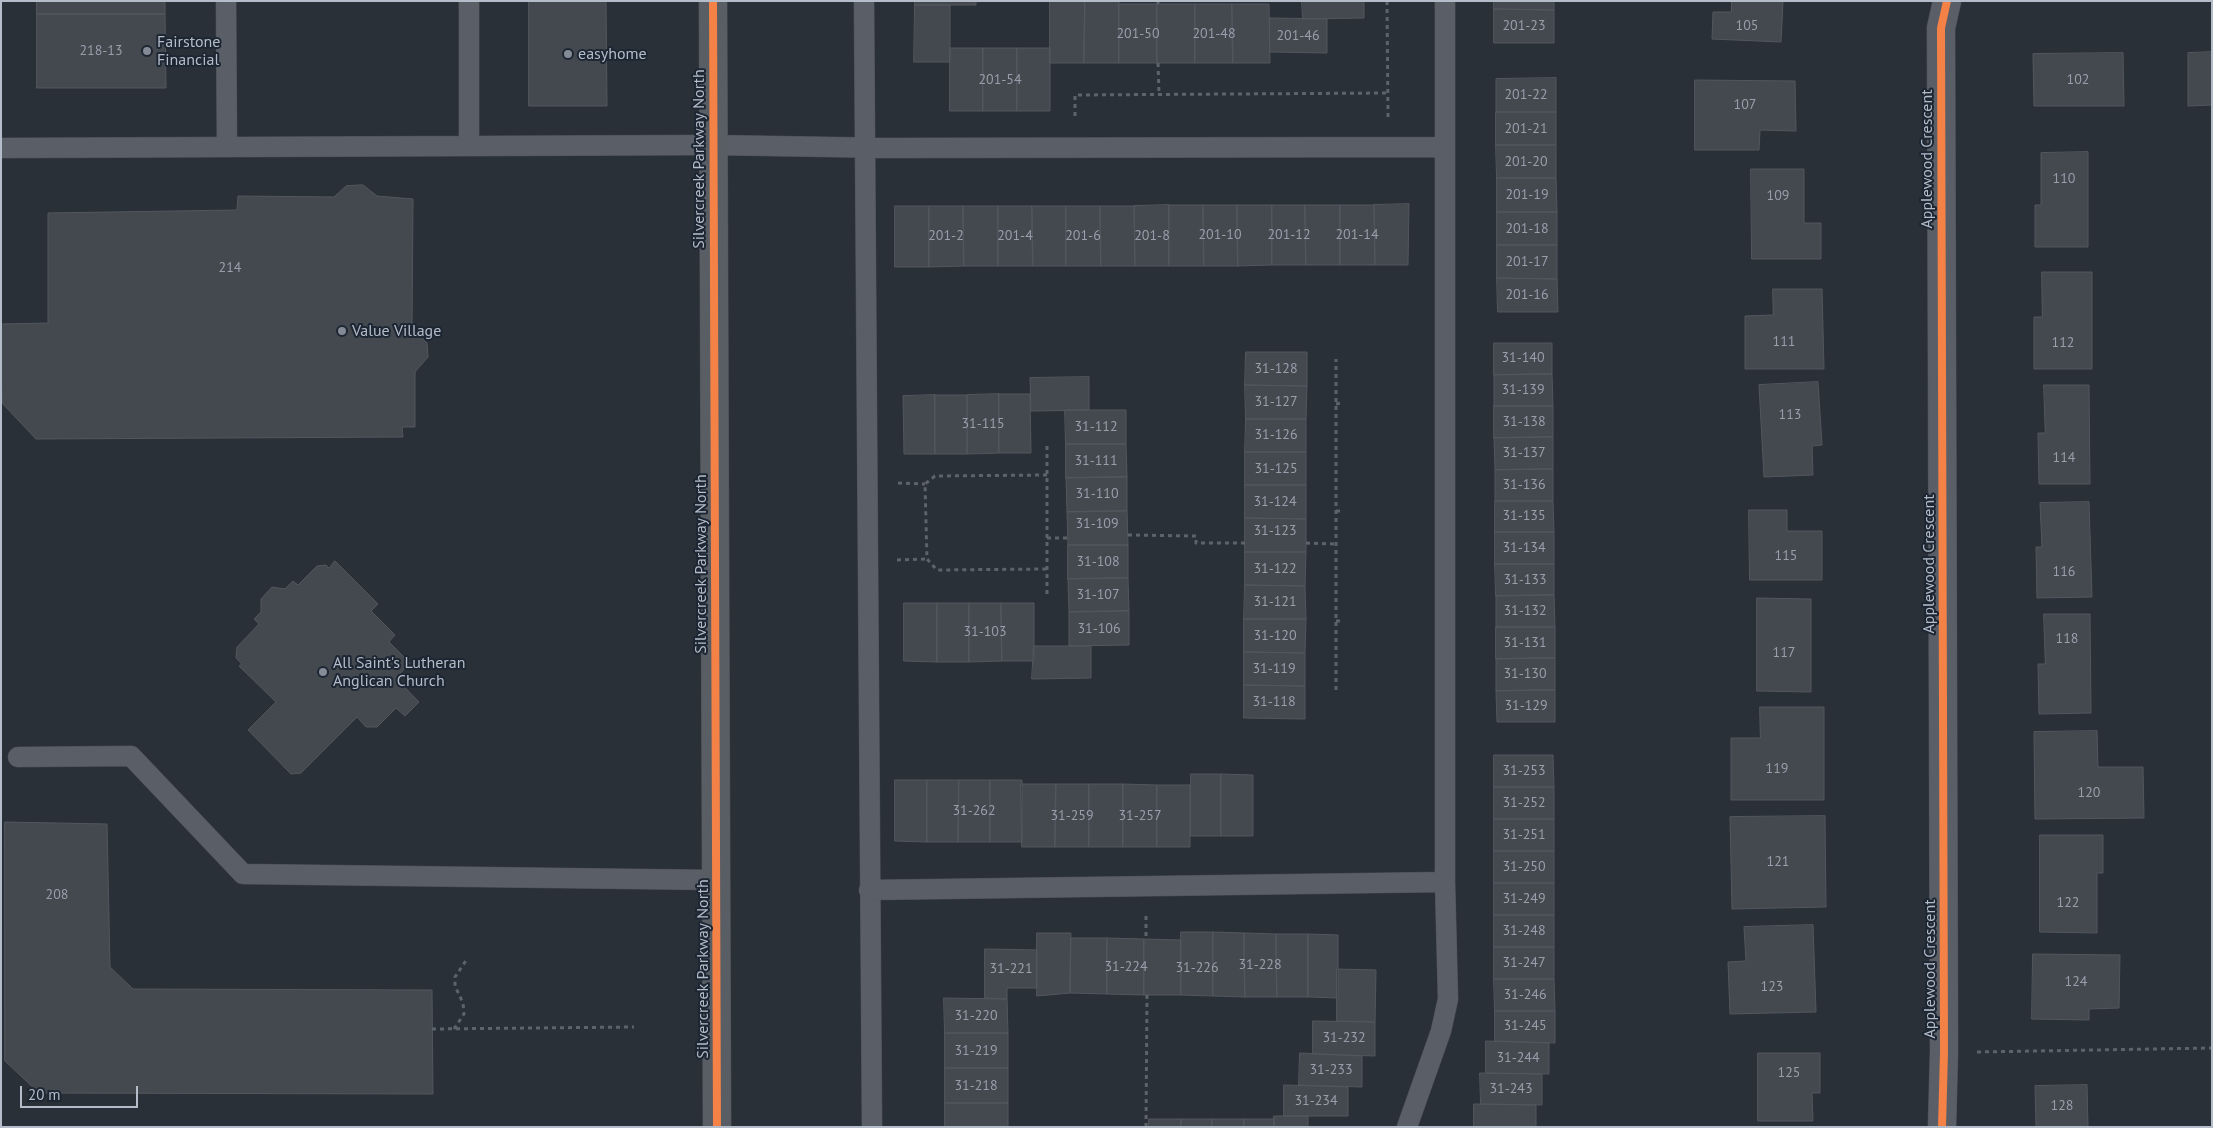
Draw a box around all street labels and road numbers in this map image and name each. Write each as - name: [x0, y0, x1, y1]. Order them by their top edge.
- street label: Silvercreek Parkway North: [689, 69, 709, 249]
- street label: Applewood Crescent: [1917, 89, 1937, 229]
- street label: Silvercreek Parkway North: [691, 474, 711, 654]
- street label: Applewood Crescent: [1919, 494, 1939, 634]
- street label: Silvercreek Parkway North: [693, 879, 713, 1059]
- street label: Applewood Crescent: [1920, 899, 1940, 1039]

